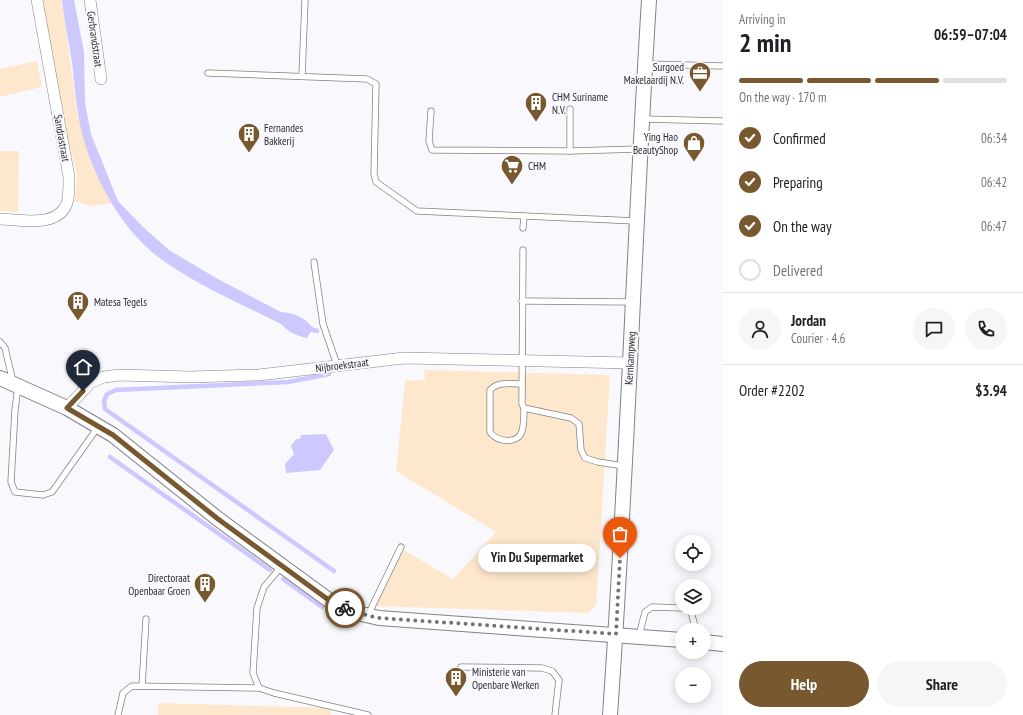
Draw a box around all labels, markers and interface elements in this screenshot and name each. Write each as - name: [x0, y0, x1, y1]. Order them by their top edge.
- street label: Gerbrandstraat: [84, 10, 106, 68]
- text: Arriving in: [739, 11, 786, 28]
- text: 06:59–07:04: [934, 25, 1007, 44]
- text: 2 min: [739, 26, 792, 59]
- place label: Surgoed Makelaardij N.V.: [624, 60, 684, 87]
- office icon: Surgoed Makelaardij N.V.: [687, 60, 713, 93]
- text: On the way · 170 m: [739, 89, 826, 106]
- building icon: CHM Suriname N.V.: [523, 90, 549, 123]
- place label: CHM Suriname N.V.: [552, 90, 609, 117]
- street label: Sandrastraat: [51, 113, 73, 163]
- building icon: Fernandes Bakkerij: [236, 121, 262, 154]
- place label: Fernandes Bakkerij: [264, 121, 303, 148]
- icon: check: [739, 127, 761, 149]
- text: Confirmed: [773, 129, 826, 148]
- place label: Ying Hao BeautyShop: [633, 130, 678, 157]
- shop icon: Ying Hao BeautyShop: [681, 130, 707, 163]
- text: 06:34: [981, 130, 1007, 147]
- supermarket icon: CHM: [499, 153, 525, 186]
- place label: CHM: [528, 159, 546, 173]
- icon: check: [739, 171, 761, 193]
- text: Preparing: [773, 173, 823, 192]
- text: 06:42: [981, 174, 1007, 191]
- icon: check: [739, 215, 761, 237]
- text: On the way: [773, 217, 832, 236]
- text: 06:47: [981, 218, 1007, 235]
- text: Delivered: [773, 261, 823, 280]
- building icon: Matesa Tegels: [65, 289, 91, 322]
- place label: Matesa Tegels: [94, 295, 147, 309]
- button: person: [739, 308, 781, 350]
- button: chat: [913, 308, 955, 350]
- button: phone: [965, 308, 1007, 350]
- text: Jordan: [791, 311, 826, 330]
- text: Courier · 4.6: [791, 330, 845, 347]
- street label: Kernkampweg: [622, 331, 638, 385]
- pin: [66, 350, 100, 391]
- street label: Nijbroekstraat: [315, 355, 369, 375]
- icon: home: [72, 356, 94, 378]
- text: Order #2202: [739, 381, 805, 400]
- text: $3.94: [975, 381, 1007, 400]
- pin: [603, 517, 637, 558]
- icon: bag: [609, 523, 631, 545]
- map controls: [675, 535, 711, 703]
- button: locate: [675, 535, 711, 571]
- callout: Yin Du Supermarket: [478, 544, 596, 572]
- text: Yin Du Supermarket: [491, 549, 583, 566]
- place label: Directoraat Openbaar Groen: [128, 571, 190, 598]
- building icon: Directoraat Openbaar Groen: [192, 571, 218, 604]
- button: layers: [675, 579, 711, 615]
- courier: [325, 588, 365, 628]
- icon: bike: [334, 597, 356, 619]
- button: +: [675, 623, 711, 659]
- button: Help: [739, 661, 869, 707]
- button: Share: [877, 661, 1007, 707]
- building icon: Ministerie van Openbare Werken: [443, 665, 469, 698]
- place label: Ministerie van Openbare Werken: [472, 665, 539, 692]
- button: −: [675, 667, 711, 703]

